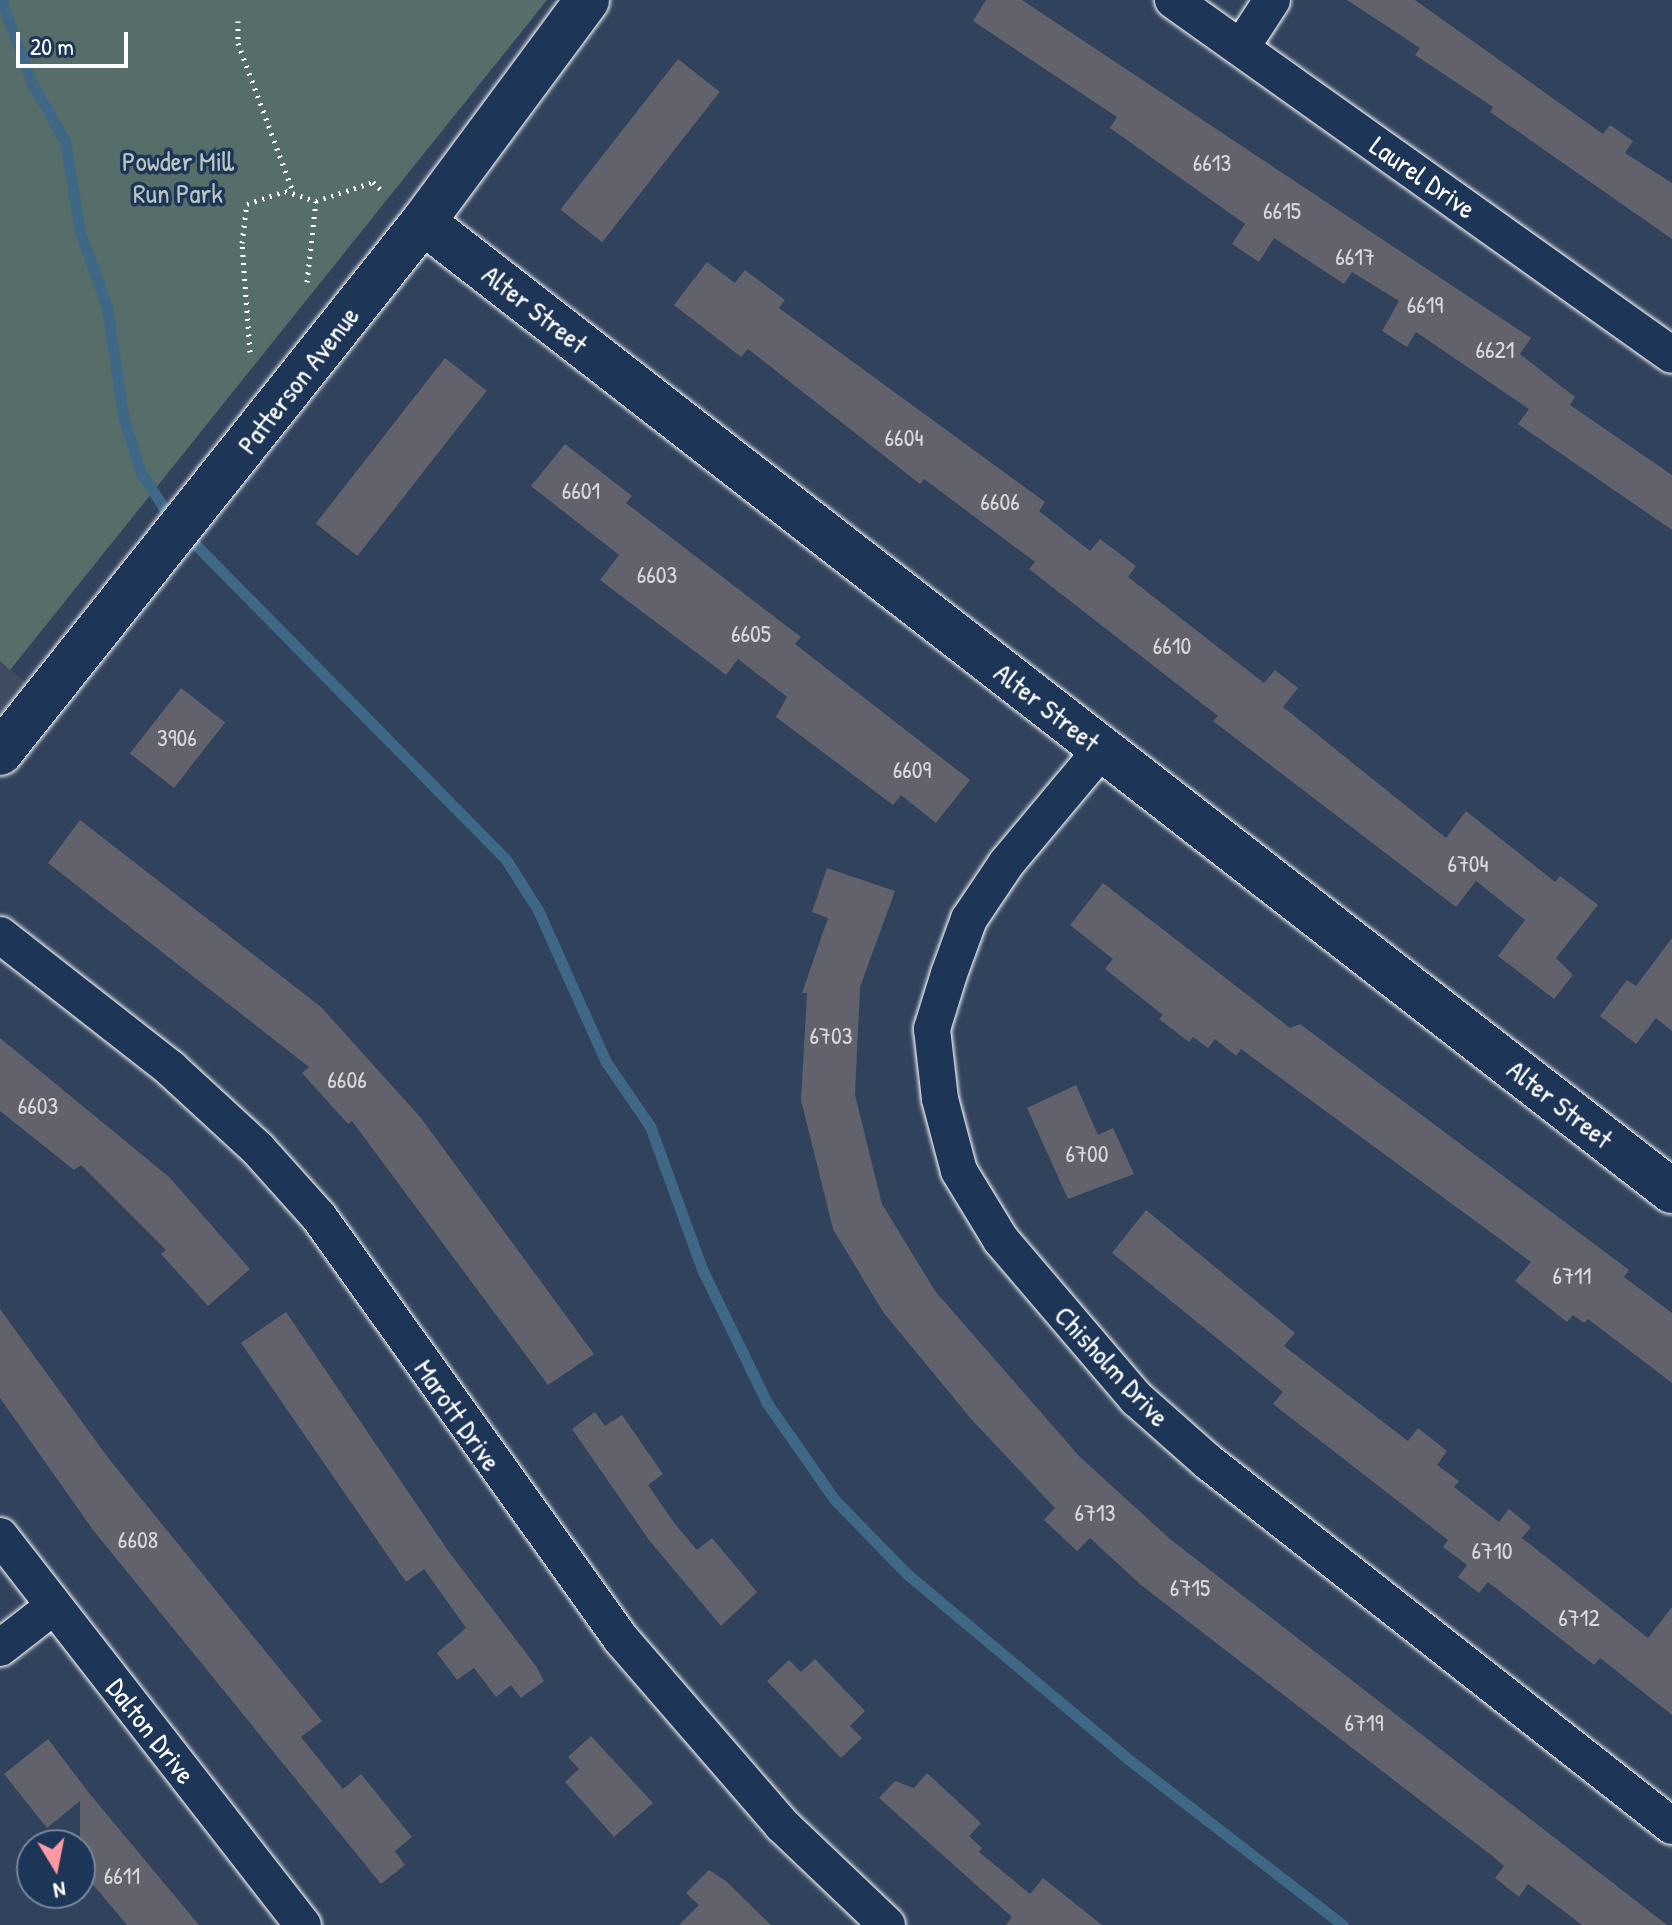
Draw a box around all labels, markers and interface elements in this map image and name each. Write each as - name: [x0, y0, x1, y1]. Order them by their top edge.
- scale bar: [20, 16, 132, 66]
- text: 20 m: [30, 30, 74, 62]
- street label: Laurel Drive: [1364, 129, 1482, 225]
- park label: Powder Mill Run Park: [122, 144, 234, 210]
- house number: 6613: [1193, 149, 1231, 177]
- house number: 6615: [1263, 197, 1301, 225]
- house number: 6617: [1335, 243, 1375, 271]
- street label: Alter Street: [476, 258, 594, 360]
- house number: 6619: [1407, 291, 1443, 319]
- street label: Patterson Avenue: [230, 300, 366, 460]
- house number: 6621: [1475, 336, 1515, 364]
- house number: 6604: [885, 424, 923, 452]
- house number: 6601: [562, 477, 600, 505]
- house number: 6606: [980, 488, 1020, 516]
- house number: 6603: [637, 561, 677, 589]
- house number: 6605: [731, 620, 771, 648]
- house number: 6610: [1153, 632, 1191, 660]
- street label: Alter Street: [988, 656, 1106, 758]
- house number: 3906: [157, 724, 197, 752]
- house number: 6609: [893, 756, 931, 784]
- house number: 6704: [1447, 850, 1489, 878]
- house number: 6703: [810, 1022, 852, 1050]
- street label: Alter Street: [1501, 1053, 1619, 1155]
- house number: 6606: [327, 1066, 367, 1094]
- house number: 6603: [18, 1092, 58, 1120]
- house number: 6700: [1066, 1140, 1108, 1168]
- house number: 6711: [1553, 1262, 1591, 1290]
- street label: Chisholm Drive: [1048, 1299, 1176, 1433]
- street label: Marott Drive: [408, 1353, 508, 1477]
- house number: 6713: [1075, 1499, 1115, 1527]
- house number: 6608: [118, 1526, 158, 1554]
- house number: 6710: [1472, 1537, 1512, 1565]
- house number: 6715: [1170, 1574, 1210, 1602]
- house number: 6712: [1558, 1604, 1600, 1632]
- street label: Dalton Drive: [99, 1672, 203, 1790]
- house number: 6719: [1345, 1709, 1383, 1737]
- north arrow: [16, 1829, 96, 1909]
- house number: 6611: [104, 1862, 140, 1890]
- text: N: [51, 1875, 68, 1906]

